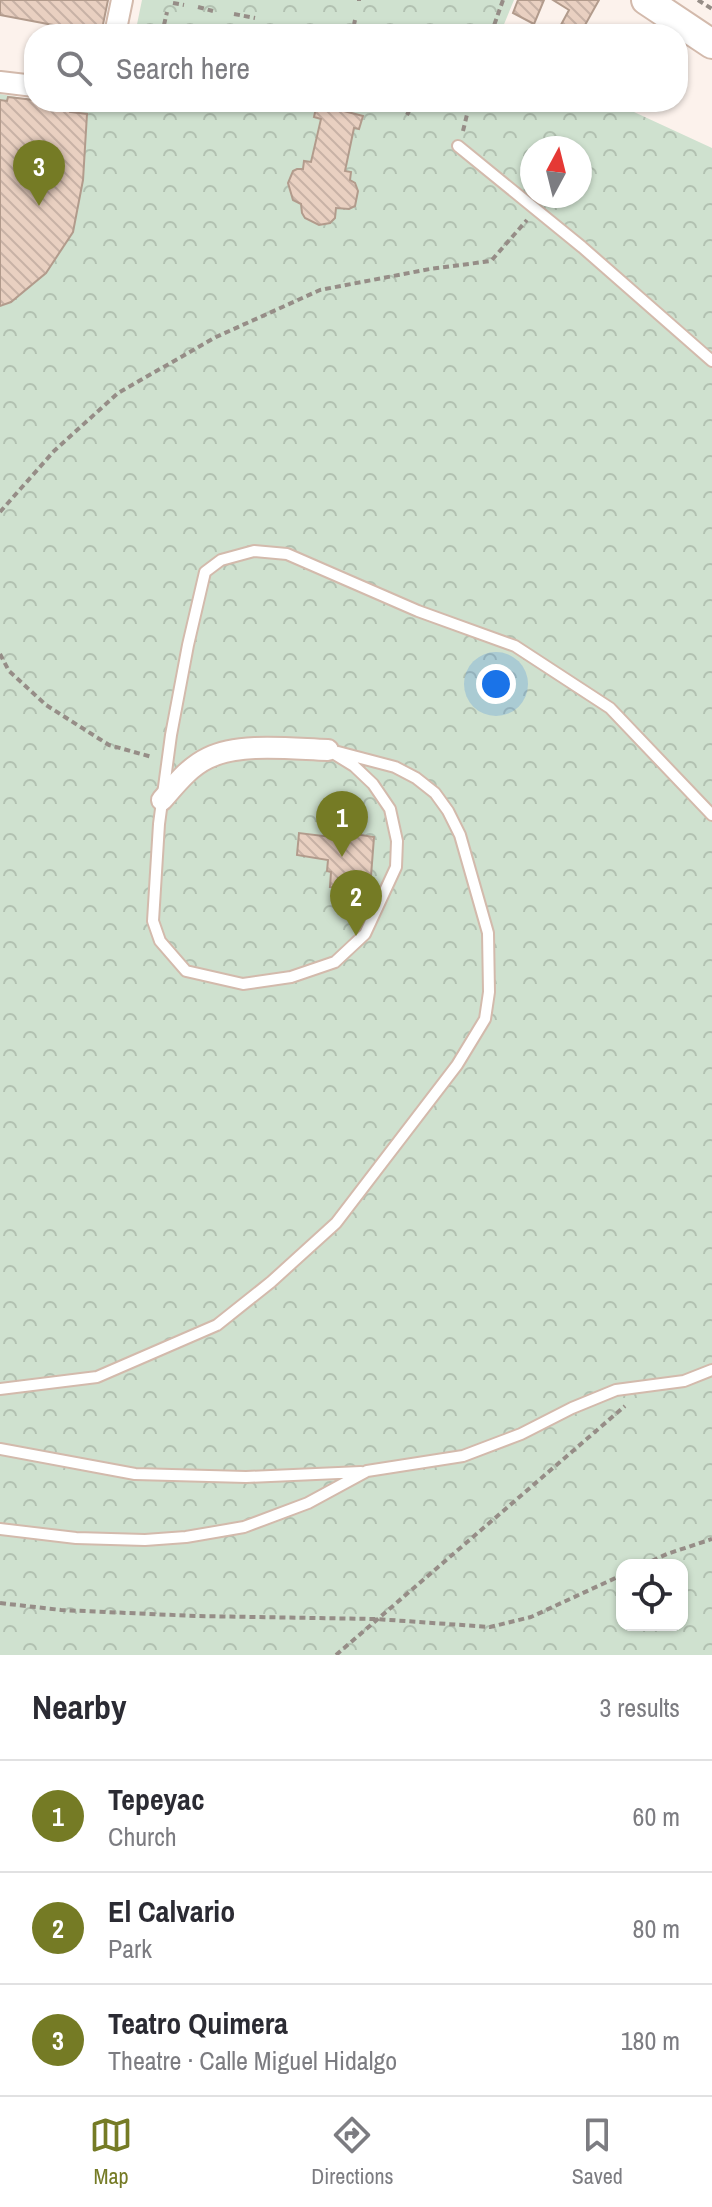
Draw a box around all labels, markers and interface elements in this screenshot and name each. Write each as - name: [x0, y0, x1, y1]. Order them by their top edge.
- search box: [24, 24, 688, 112]
- icon: search: [52, 46, 96, 90]
- text: Search here: [116, 48, 250, 88]
- north arrow: [520, 136, 592, 208]
- pin: 3: [13, 140, 65, 206]
- your location: [476, 664, 516, 704]
- pin: 1: [316, 791, 368, 857]
- pin: 2: [330, 870, 382, 936]
- map controls: [616, 1559, 688, 1631]
- button: locate: [616, 1559, 688, 1631]
- text: Nearby: [32, 1684, 127, 1730]
- text: 3 results: [599, 1690, 680, 1725]
- text: Tepeyac: [108, 1779, 205, 1819]
- text: 1: [52, 1799, 64, 1834]
- text: 60 m: [633, 1799, 680, 1834]
- text: Church: [108, 1819, 177, 1854]
- text: El Calvario: [108, 1891, 235, 1931]
- text: 2: [52, 1911, 64, 1946]
- text: 80 m: [633, 1911, 680, 1946]
- text: Park: [108, 1931, 152, 1966]
- text: Teatro Quimera: [108, 2003, 288, 2043]
- text: 3: [52, 2023, 64, 2058]
- text: 180 m: [621, 2023, 680, 2058]
- text: Theatre · Calle Miguel Hidalgo: [108, 2043, 397, 2078]
- tab: Map: [89, 2113, 133, 2191]
- tab: Directions: [311, 2113, 394, 2191]
- tab: Saved: [572, 2113, 623, 2191]

